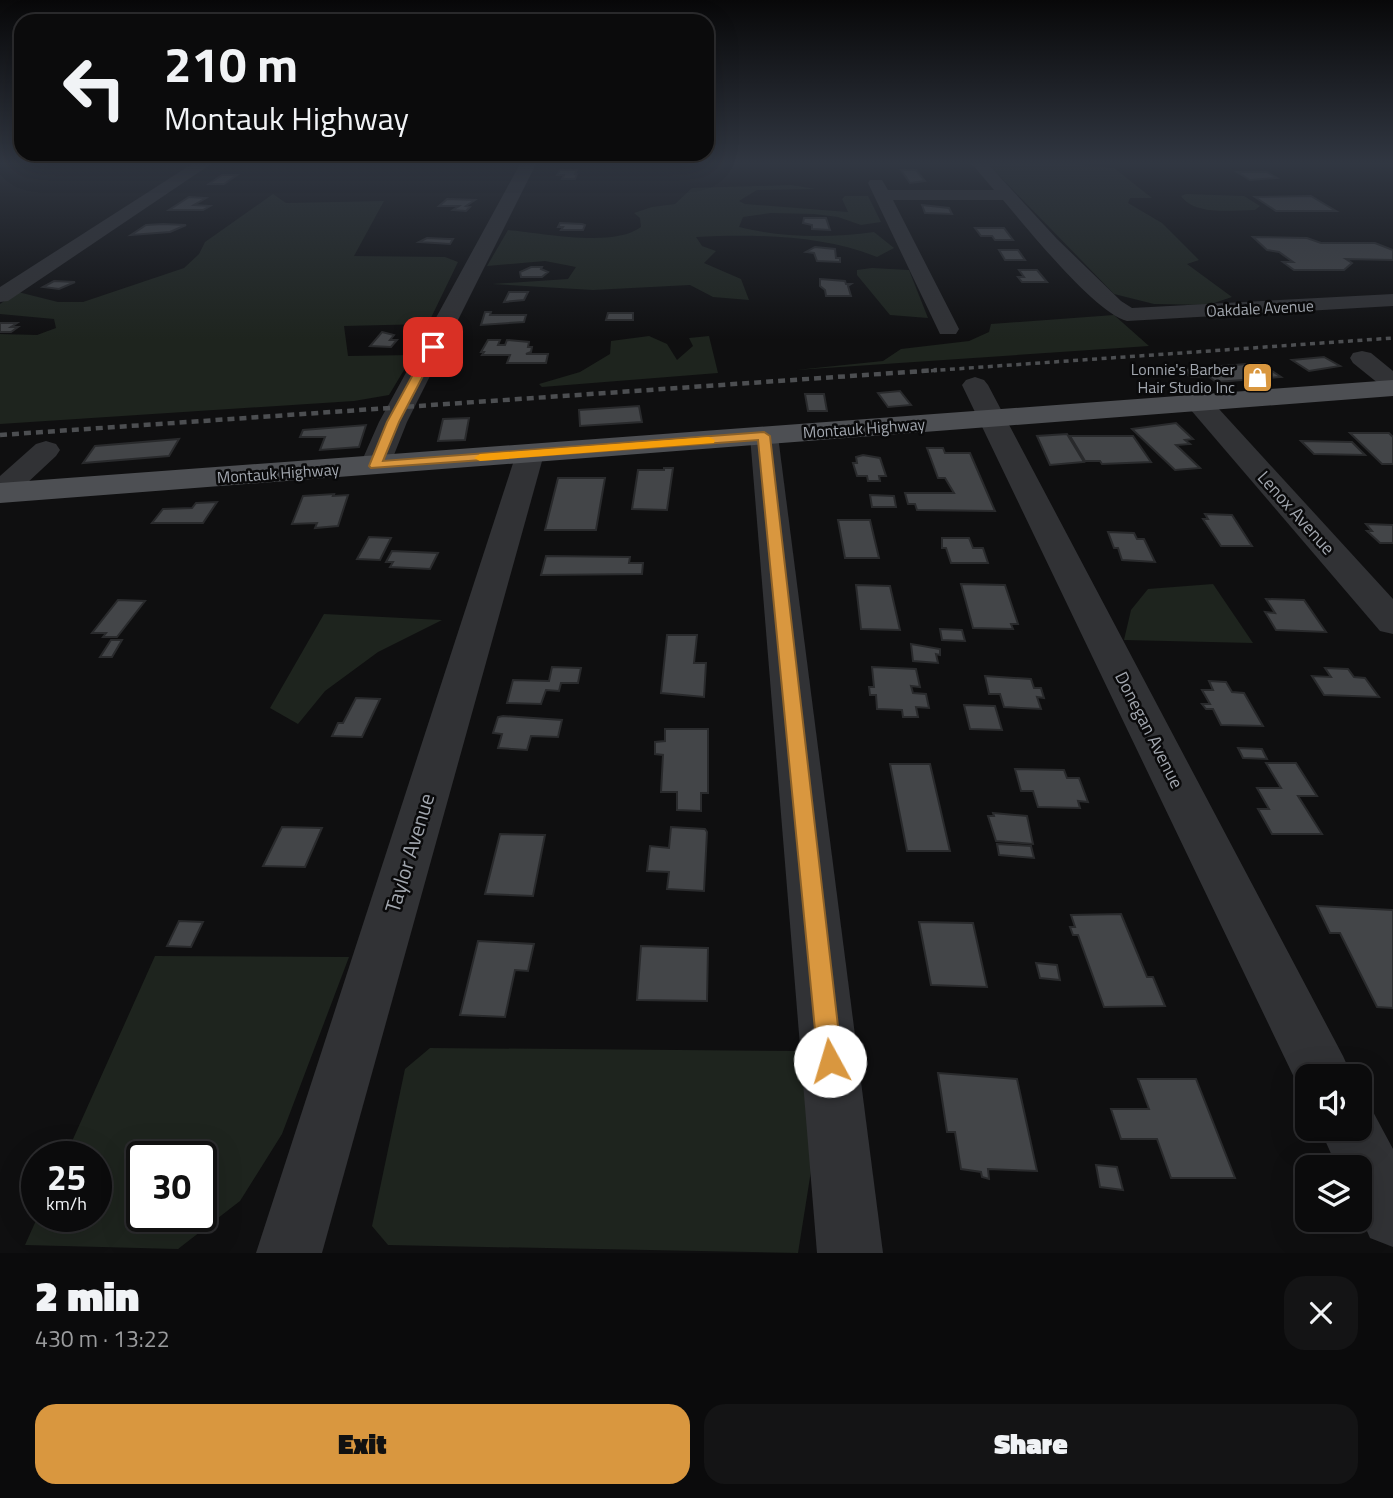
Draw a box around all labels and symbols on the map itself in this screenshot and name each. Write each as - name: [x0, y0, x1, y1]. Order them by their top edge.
- street label: Oakdale Avenue: [1206, 293, 1314, 323]
- pin: [403, 317, 463, 377]
- place label: Lonnie's Barber Hair Studio Inc: [1131, 357, 1235, 399]
- shop icon: Lonnie's Barber Hair Studio Inc: [1241, 361, 1275, 395]
- street label: Montauk Highway: [802, 412, 926, 444]
- street label: Montauk Highway: [216, 457, 340, 489]
- street label: Lenox Avenue: [1251, 465, 1342, 561]
- street label: Donegan Avenue: [1108, 667, 1191, 793]
- street label: Taylor Avenue: [376, 789, 442, 916]
- position arrow: [793, 1024, 867, 1098]
- speed limit sign: 30: [126, 1141, 217, 1232]

